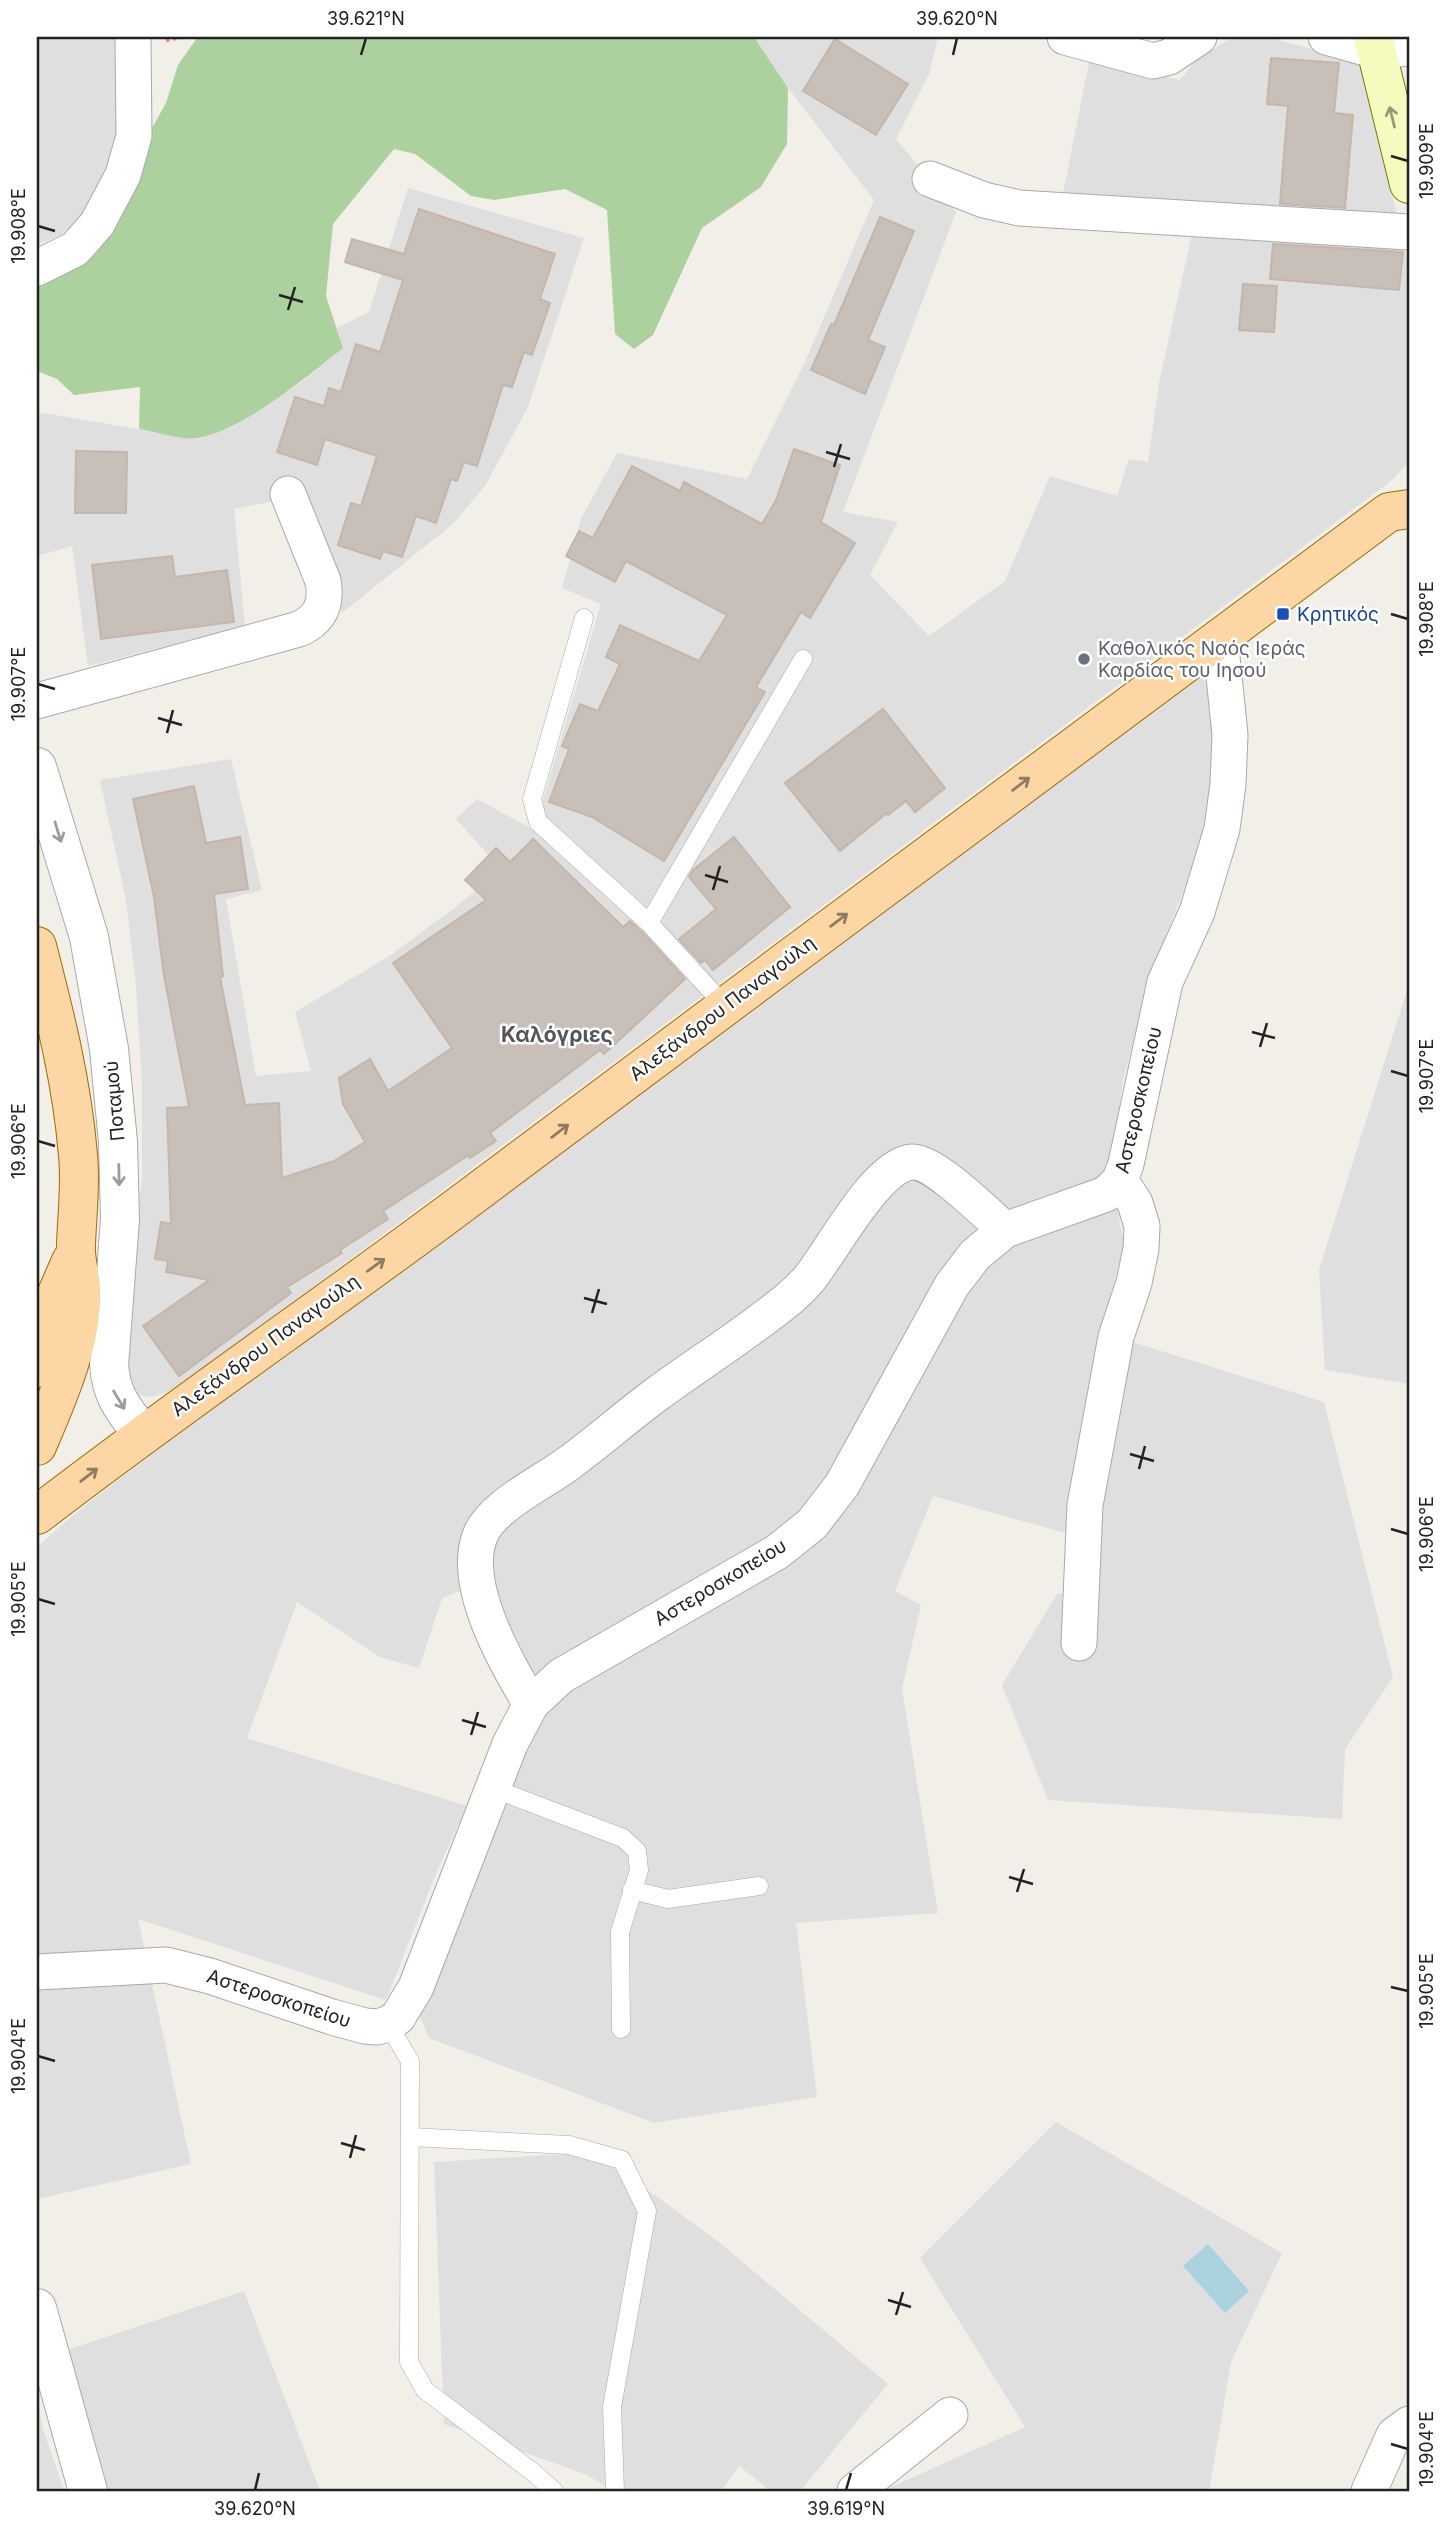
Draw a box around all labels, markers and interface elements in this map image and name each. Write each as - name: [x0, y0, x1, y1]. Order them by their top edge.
- text: 39.621°N: [327, 8, 405, 29]
- text: 39.620°N: [916, 8, 998, 29]
- one-way arrow: [1385, 107, 1398, 129]
- text: 19.909°E: [1416, 123, 1437, 199]
- text: 19.908°E: [8, 188, 29, 264]
- text: 19.908°E: [1416, 581, 1437, 657]
- place label: Κρητικός: [1297, 603, 1379, 626]
- marker: Κρητικός: [1275, 606, 1291, 622]
- place label: Καθολικός Ναός Ιεράς Καρδίας του Ιησού: [1098, 637, 1306, 682]
- text: 19.907°E: [8, 647, 29, 721]
- marker: Καθολικός Ναός Ιεράς Καρδίας του Ιησού: [1076, 651, 1092, 667]
- one-way arrow: [1012, 777, 1031, 792]
- one-way arrow: [52, 821, 65, 843]
- one-way arrow: [829, 912, 848, 927]
- street label: Αλεξάνδρου Παναγούλη: [625, 931, 820, 1086]
- district label: Καλόγριες: [501, 1022, 613, 1047]
- street label: Αστεροσκοπείου: [1110, 1024, 1167, 1176]
- text: 19.907°E: [1416, 1039, 1437, 1113]
- street label: Ποταμού: [100, 1060, 129, 1142]
- text: 19.906°E: [8, 1103, 29, 1179]
- one-way arrow: [550, 1123, 568, 1138]
- one-way arrow: [113, 1164, 126, 1187]
- one-way arrow: [366, 1258, 385, 1273]
- street label: Αλεξάνδρου Παναγούλη: [167, 1269, 364, 1421]
- one-way arrow: [112, 1390, 126, 1410]
- one-way arrow: [80, 1467, 98, 1482]
- text: 19.906°E: [1416, 1496, 1437, 1572]
- street label: Αστεροσκοπείου: [650, 1534, 790, 1631]
- text: 19.905°E: [8, 1561, 29, 1637]
- text: 19.905°E: [1416, 1953, 1437, 2029]
- street label: Αστεροσκοπείου: [204, 1964, 354, 2033]
- text: 19.904°E: [8, 2018, 29, 2094]
- text: 19.904°E: [1416, 2411, 1437, 2487]
- text: 39.620°N: [214, 2498, 296, 2519]
- text: 39.619°N: [807, 2498, 885, 2519]

